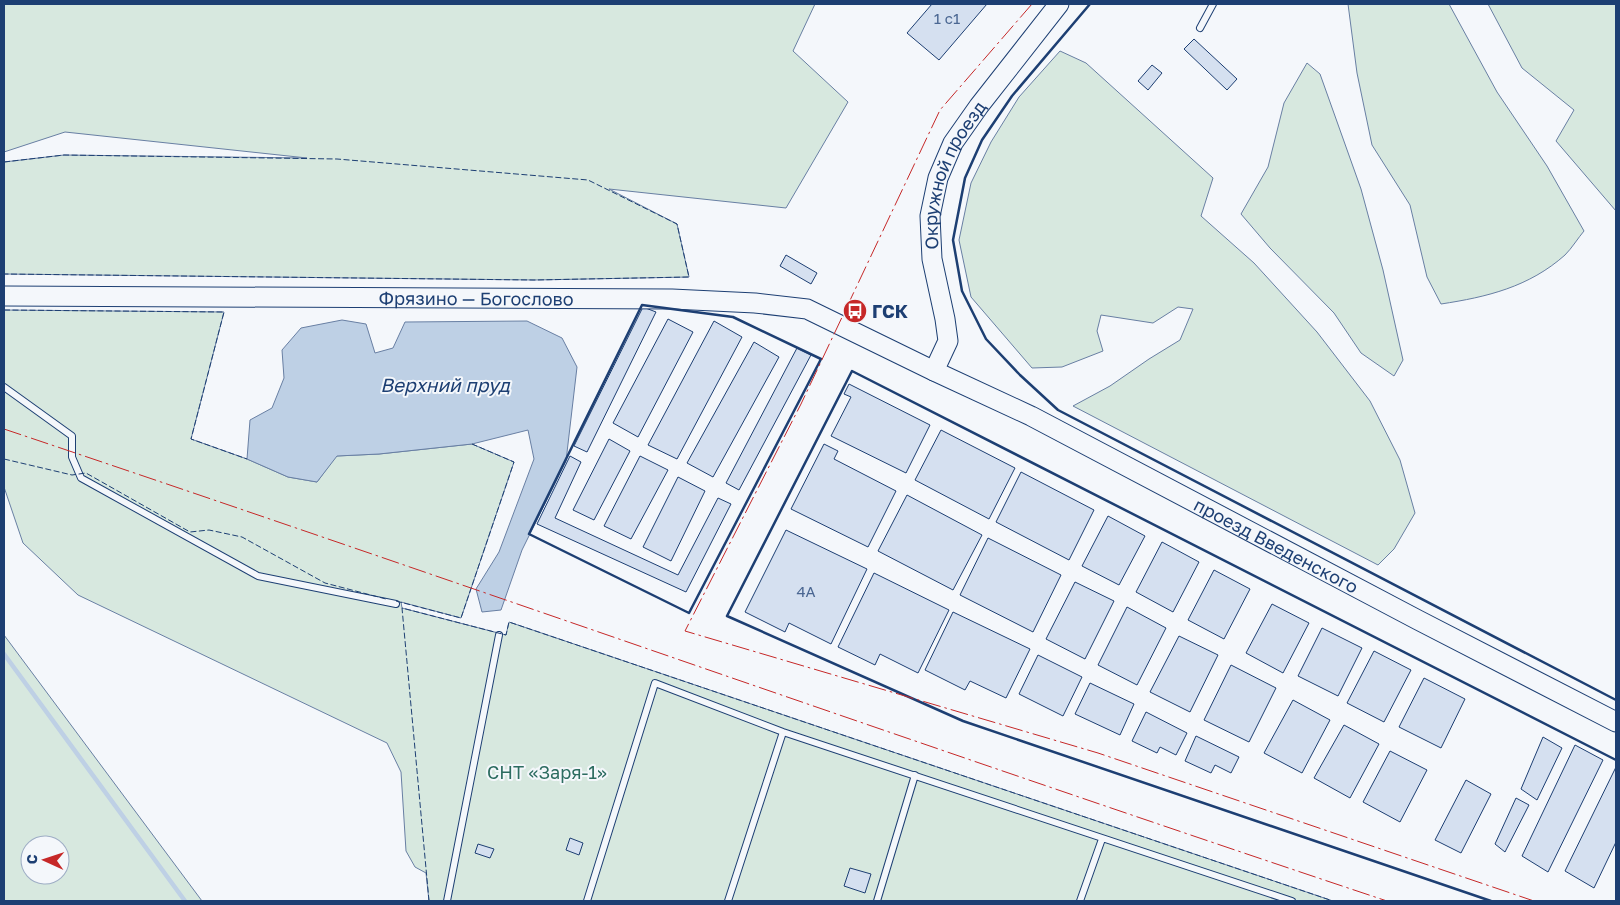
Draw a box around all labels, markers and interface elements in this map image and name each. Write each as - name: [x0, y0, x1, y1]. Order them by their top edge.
- house number: 1 с1: [934, 9, 960, 27]
- street label: Окружной проезд: [919, 96, 990, 250]
- street label: Фрязино — Богослово: [378, 287, 574, 310]
- bus stop icon: ГСК: [842, 298, 868, 324]
- place label: ГСК: [872, 300, 908, 322]
- water label: Верхний пруд: [380, 373, 511, 396]
- street label: проезд Введенского: [1191, 493, 1362, 598]
- house number: 4А: [796, 582, 816, 600]
- park label: СНТ «Заря-1»: [487, 761, 607, 783]
- north arrow: [20, 835, 70, 885]
- text: С: [23, 854, 40, 865]

